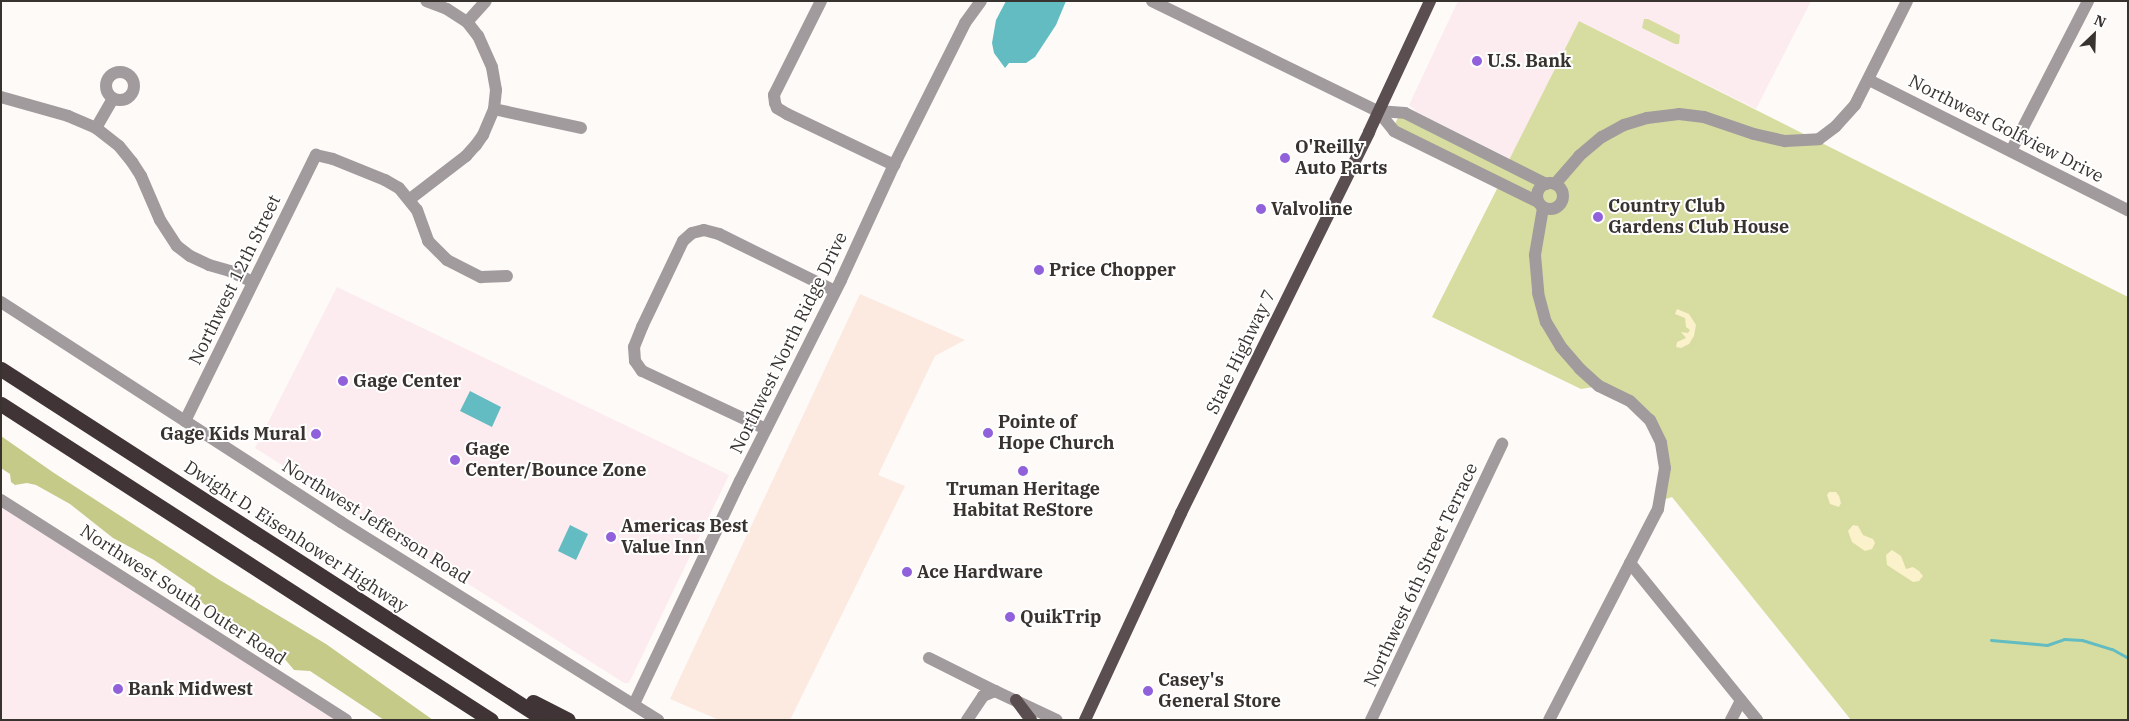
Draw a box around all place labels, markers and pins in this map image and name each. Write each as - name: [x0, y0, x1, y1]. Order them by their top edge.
- place label: U.S. Bank: [1487, 50, 1571, 72]
- marker: U.S. Bank: [1471, 55, 1483, 67]
- place label: O'Reilly Auto Parts: [1295, 137, 1388, 180]
- marker: O'Reilly Auto Parts: [1279, 152, 1291, 164]
- place label: Country Club Gardens Club House: [1608, 196, 1789, 238]
- place label: Valvoline: [1271, 198, 1353, 220]
- marker: Valvoline: [1255, 203, 1267, 215]
- marker: Country Club Gardens Club House: [1592, 211, 1604, 223]
- place label: Price Chopper: [1049, 259, 1176, 281]
- marker: Price Chopper: [1033, 264, 1045, 276]
- place label: Gage Center: [353, 370, 461, 392]
- marker: Gage Center: [337, 375, 349, 387]
- place label: Pointe of Hope Church: [998, 412, 1114, 454]
- place label: Gage Kids Mural: [160, 423, 306, 445]
- marker: Pointe of Hope Church: [982, 427, 994, 439]
- marker: Gage Kids Mural: [310, 428, 322, 440]
- place label: Gage Center/Bounce Zone: [465, 439, 646, 482]
- marker: Gage Center/Bounce Zone: [449, 454, 461, 466]
- marker: Truman Heritage Habitat ReStore: [1017, 465, 1029, 477]
- place label: Truman Heritage Habitat ReStore: [946, 479, 1100, 522]
- place label: Americas Best Value Inn: [621, 516, 748, 558]
- marker: Americas Best Value Inn: [605, 531, 617, 543]
- place label: Ace Hardware: [917, 561, 1043, 583]
- marker: Ace Hardware: [901, 566, 913, 578]
- place label: QuikTrip: [1020, 606, 1101, 628]
- marker: QuikTrip: [1004, 611, 1016, 623]
- place label: Casey's General Store: [1158, 670, 1281, 712]
- place label: Bank Midwest: [128, 678, 253, 700]
- marker: Bank Midwest: [112, 683, 124, 695]
- marker: Casey's General Store: [1142, 685, 1154, 697]

